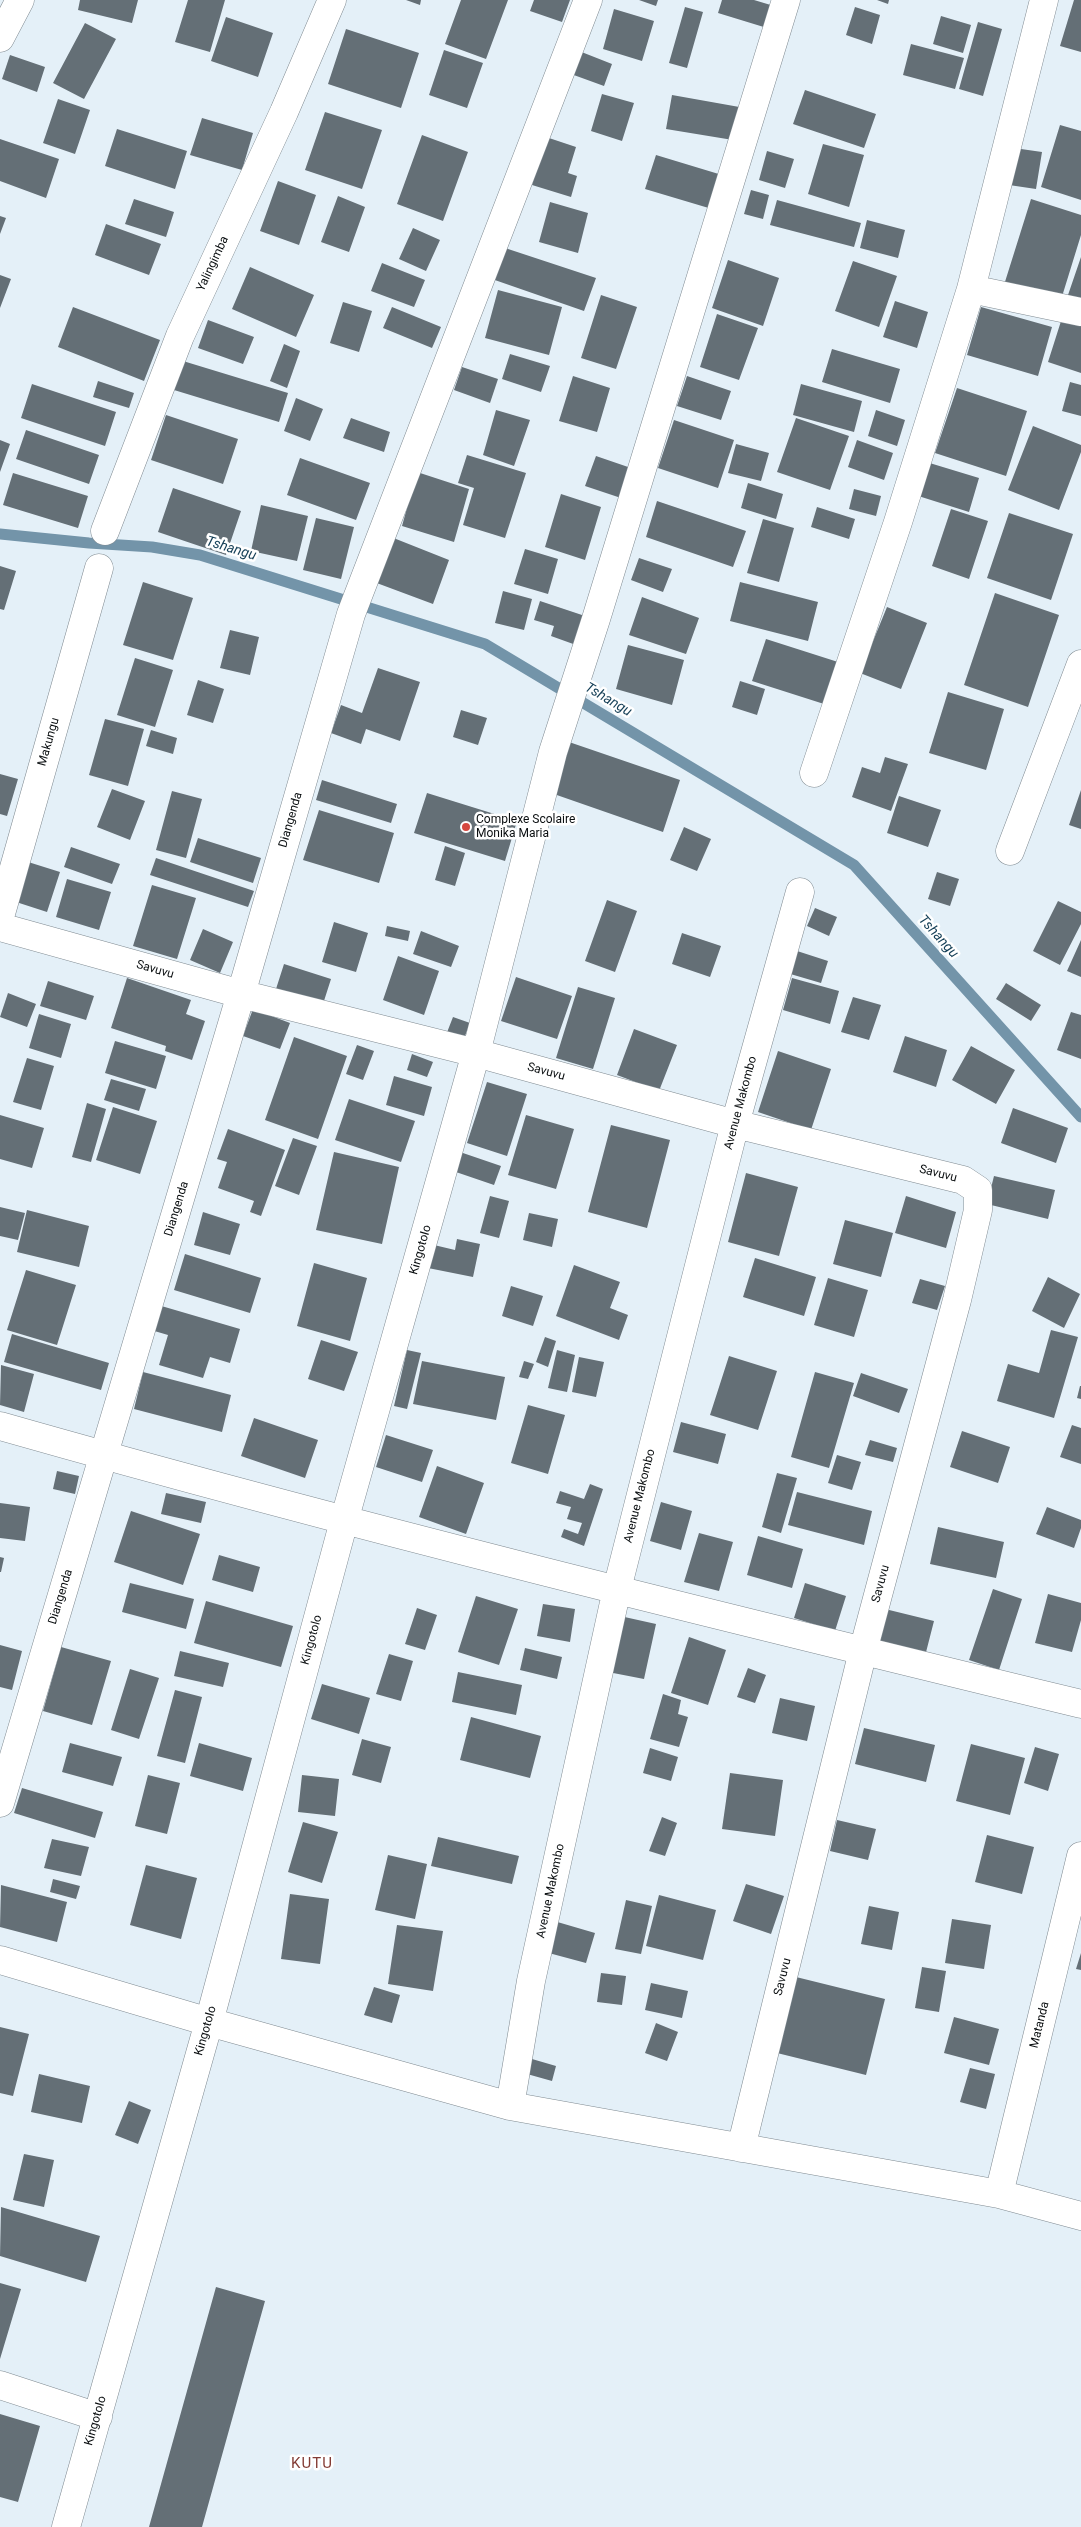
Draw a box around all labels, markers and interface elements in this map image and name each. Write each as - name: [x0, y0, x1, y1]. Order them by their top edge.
- street label: Yalingimba: [194, 234, 232, 294]
- water label: Tshangu: [204, 533, 258, 565]
- water label: Tshangu: [581, 679, 635, 721]
- street label: Makungu: [35, 716, 63, 768]
- street label: Diangenda: [276, 791, 306, 849]
- place label: Complexe Scolaire Monika Maria: [476, 813, 575, 841]
- marker: Complexe Scolaire Monika Maria: [460, 821, 472, 833]
- water label: Tshangu: [914, 912, 962, 962]
- street label: Savuvu: [135, 958, 175, 982]
- street label: Avenue Makombo: [722, 1055, 760, 1151]
- street label: Savuvu: [526, 1060, 566, 1084]
- street label: Savuvu: [918, 1162, 958, 1186]
- street label: Diangenda: [162, 1180, 192, 1238]
- street label: Kingotolo: [407, 1223, 435, 1277]
- street label: Avenue Makombo: [621, 1448, 659, 1544]
- street label: Savuvu: [869, 1564, 893, 1604]
- street label: Diangenda: [46, 1568, 76, 1626]
- street label: Kingotolo: [298, 1613, 326, 1667]
- street label: Avenue Makombo: [534, 1842, 568, 1940]
- street label: Savuvu: [771, 1957, 795, 1997]
- street label: Matanda: [1027, 2000, 1053, 2050]
- street label: Kingotolo: [192, 2004, 220, 2058]
- street label: Kingotolo: [82, 2394, 110, 2448]
- district label: KUTU: [291, 2455, 333, 2473]

